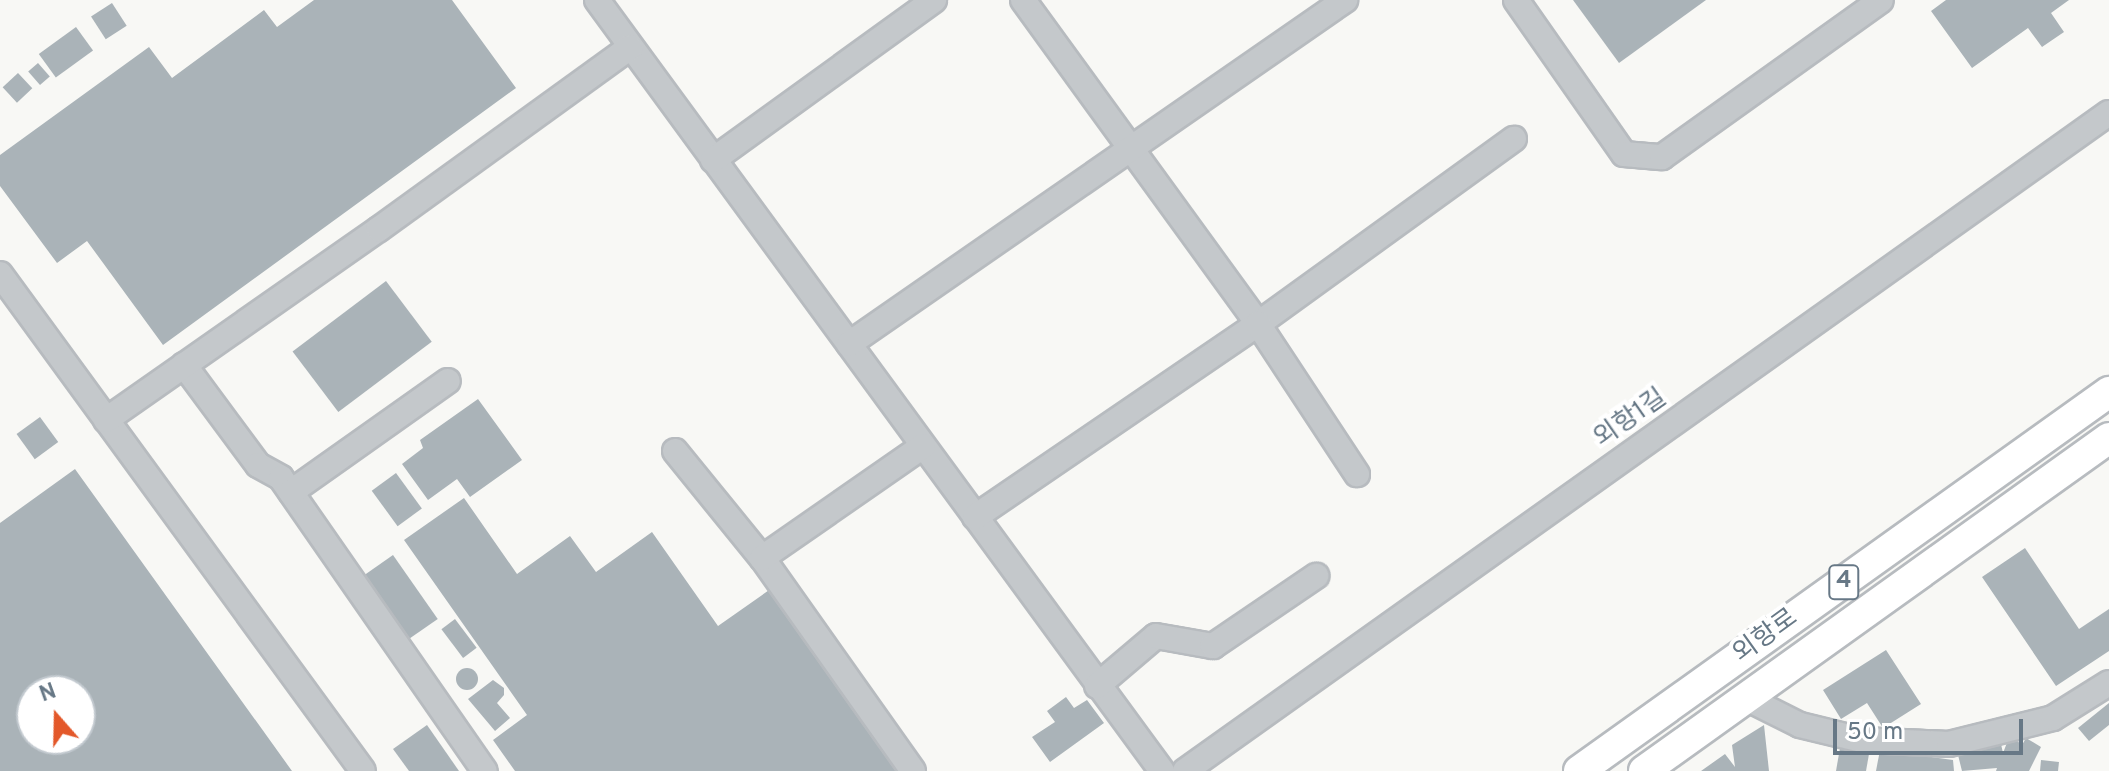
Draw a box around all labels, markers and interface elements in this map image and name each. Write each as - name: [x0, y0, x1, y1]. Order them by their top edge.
- street label: 외항1길: [1589, 383, 1673, 455]
- road number: 4: [1828, 562, 1860, 602]
- street label: 외항로: [1728, 603, 1804, 671]
- north arrow: [16, 675, 96, 755]
- text: N: [36, 678, 60, 709]
- scale bar: [1837, 703, 2027, 753]
- text: 50 m: [1847, 718, 1903, 748]

